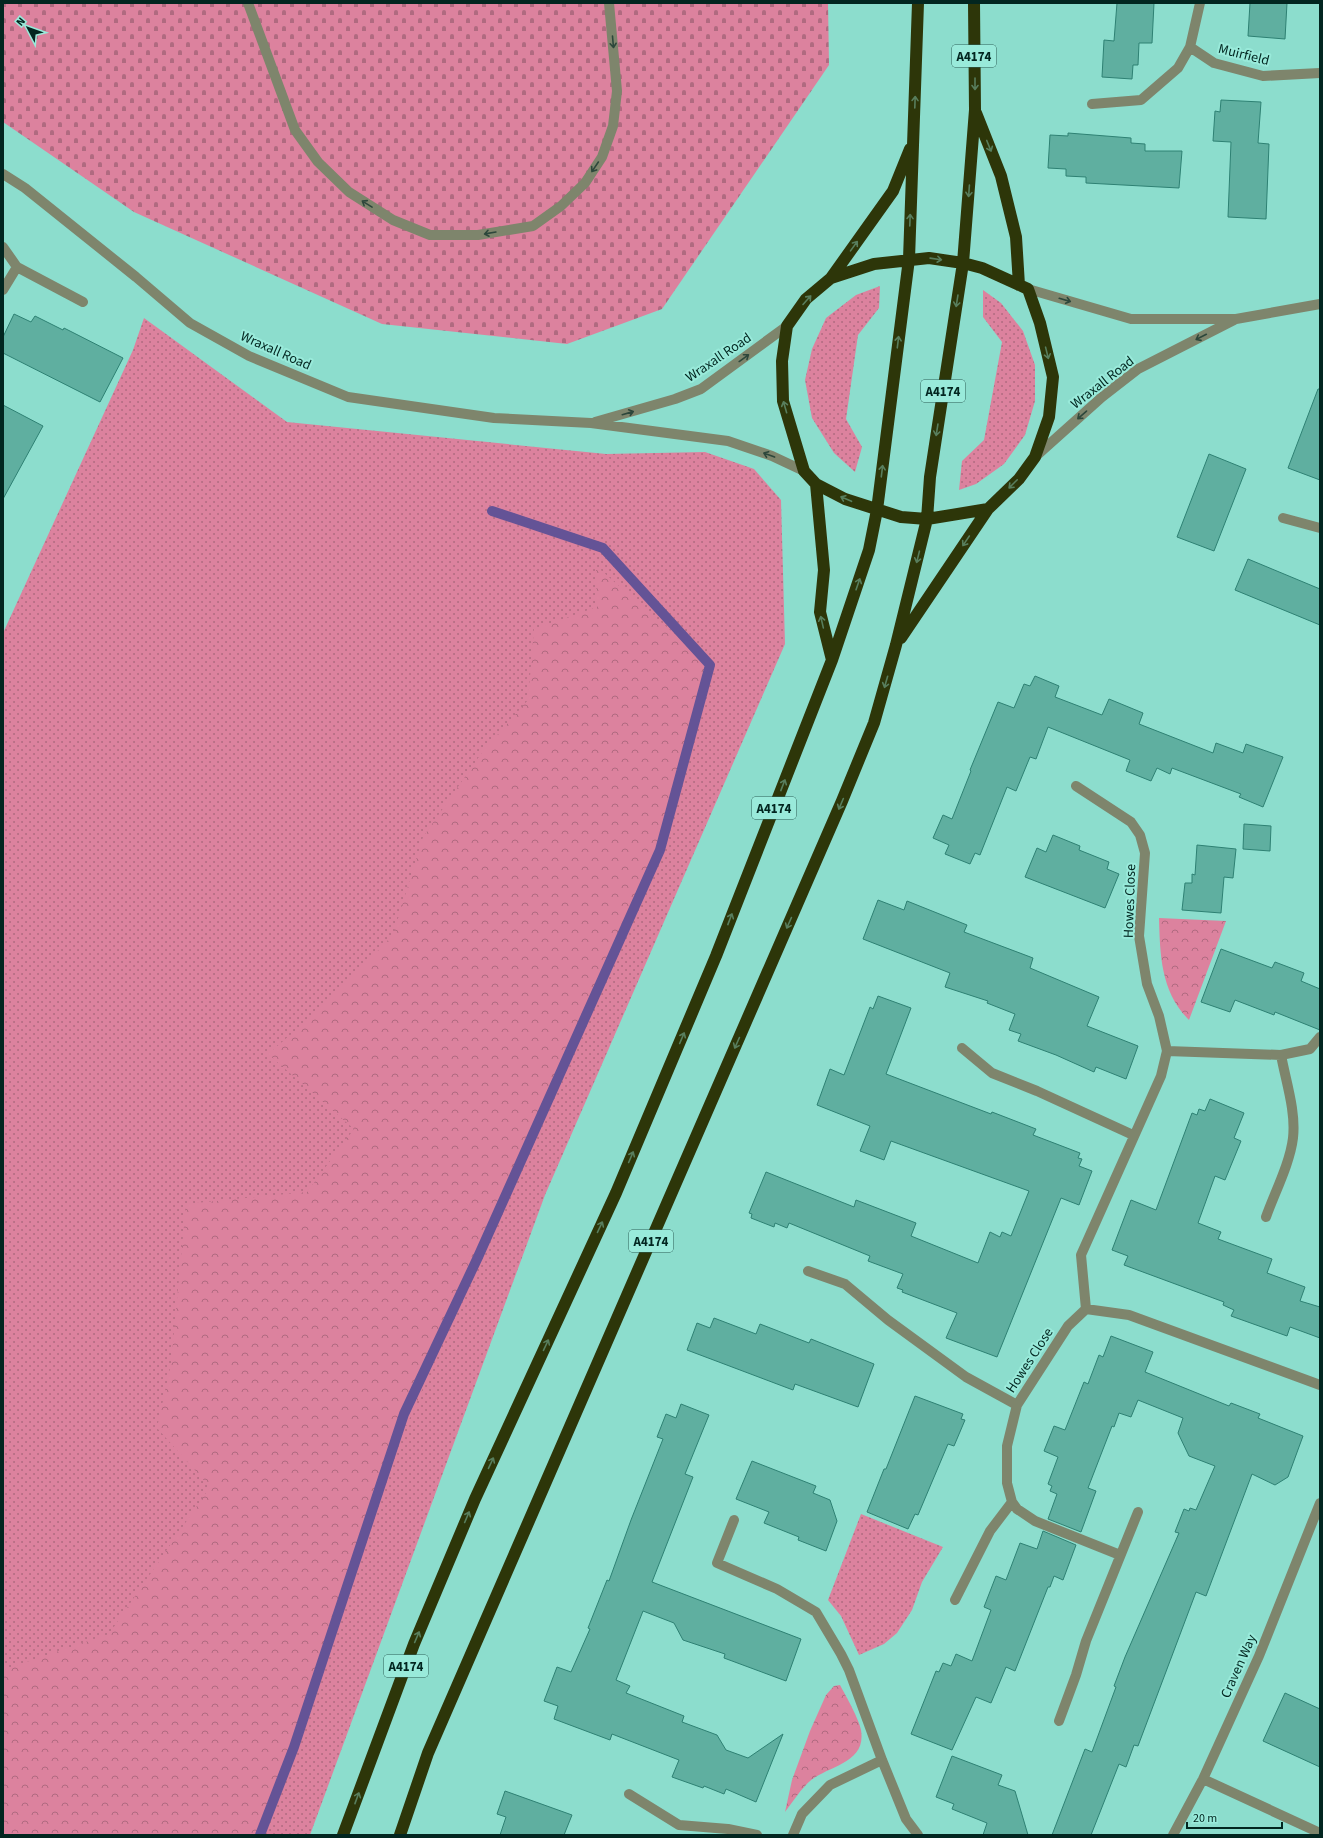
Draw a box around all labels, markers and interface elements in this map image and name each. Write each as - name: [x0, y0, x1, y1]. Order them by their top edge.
- north arrow: [8, 8, 48, 48]
- text: N: [13, 14, 29, 29]
- one-way arrow: [609, 35, 617, 48]
- street label: Muirfield: [1216, 39, 1271, 71]
- road number: A4174: [952, 45, 996, 67]
- one-way arrow: [971, 77, 979, 90]
- one-way arrow: [911, 96, 919, 109]
- one-way arrow: [986, 140, 994, 152]
- one-way arrow: [591, 162, 599, 173]
- one-way arrow: [965, 184, 972, 197]
- one-way arrow: [362, 200, 373, 208]
- one-way arrow: [907, 214, 914, 227]
- one-way arrow: [484, 229, 497, 237]
- one-way arrow: [850, 241, 858, 252]
- one-way arrow: [929, 255, 942, 263]
- one-way arrow: [953, 294, 961, 307]
- one-way arrow: [802, 295, 811, 305]
- one-way arrow: [1058, 297, 1071, 304]
- street label: Wraxall Road: [237, 326, 314, 375]
- street label: Wraxall Road: [682, 328, 756, 387]
- one-way arrow: [1196, 334, 1208, 341]
- one-way arrow: [894, 336, 902, 349]
- one-way arrow: [1044, 346, 1052, 359]
- street label: Wraxall Road: [1067, 352, 1139, 414]
- one-way arrow: [738, 353, 749, 362]
- road number: A4174: [921, 380, 965, 402]
- one-way arrow: [781, 401, 788, 414]
- one-way arrow: [621, 409, 634, 416]
- one-way arrow: [1076, 411, 1087, 420]
- one-way arrow: [933, 423, 941, 436]
- one-way arrow: [763, 450, 775, 458]
- one-way arrow: [878, 465, 886, 478]
- one-way arrow: [1008, 479, 1018, 489]
- one-way arrow: [840, 495, 852, 502]
- one-way arrow: [962, 536, 970, 547]
- one-way arrow: [914, 550, 921, 563]
- one-way arrow: [854, 578, 862, 590]
- one-way arrow: [818, 616, 826, 629]
- one-way arrow: [882, 676, 889, 689]
- one-way arrow: [779, 780, 787, 792]
- road number: A4174: [752, 797, 796, 819]
- one-way arrow: [837, 798, 844, 810]
- street label: Howes Close: [1119, 864, 1141, 938]
- one-way arrow: [727, 914, 735, 926]
- one-way arrow: [785, 917, 792, 929]
- one-way arrow: [678, 1032, 686, 1044]
- one-way arrow: [733, 1036, 740, 1048]
- one-way arrow: [628, 1152, 636, 1164]
- one-way arrow: [597, 1222, 604, 1234]
- road number: A4174: [629, 1230, 673, 1252]
- street label: Howes Close: [1001, 1324, 1058, 1397]
- one-way arrow: [543, 1340, 550, 1352]
- one-way arrow: [488, 1458, 495, 1470]
- one-way arrow: [464, 1512, 471, 1524]
- street label: Craven Way: [1216, 1631, 1262, 1701]
- one-way arrow: [414, 1632, 421, 1644]
- road number: A4174: [384, 1655, 428, 1677]
- one-way arrow: [353, 1793, 361, 1805]
- scale bar: [1187, 1804, 1282, 1830]
- text: 20 m: [1193, 1810, 1217, 1827]

